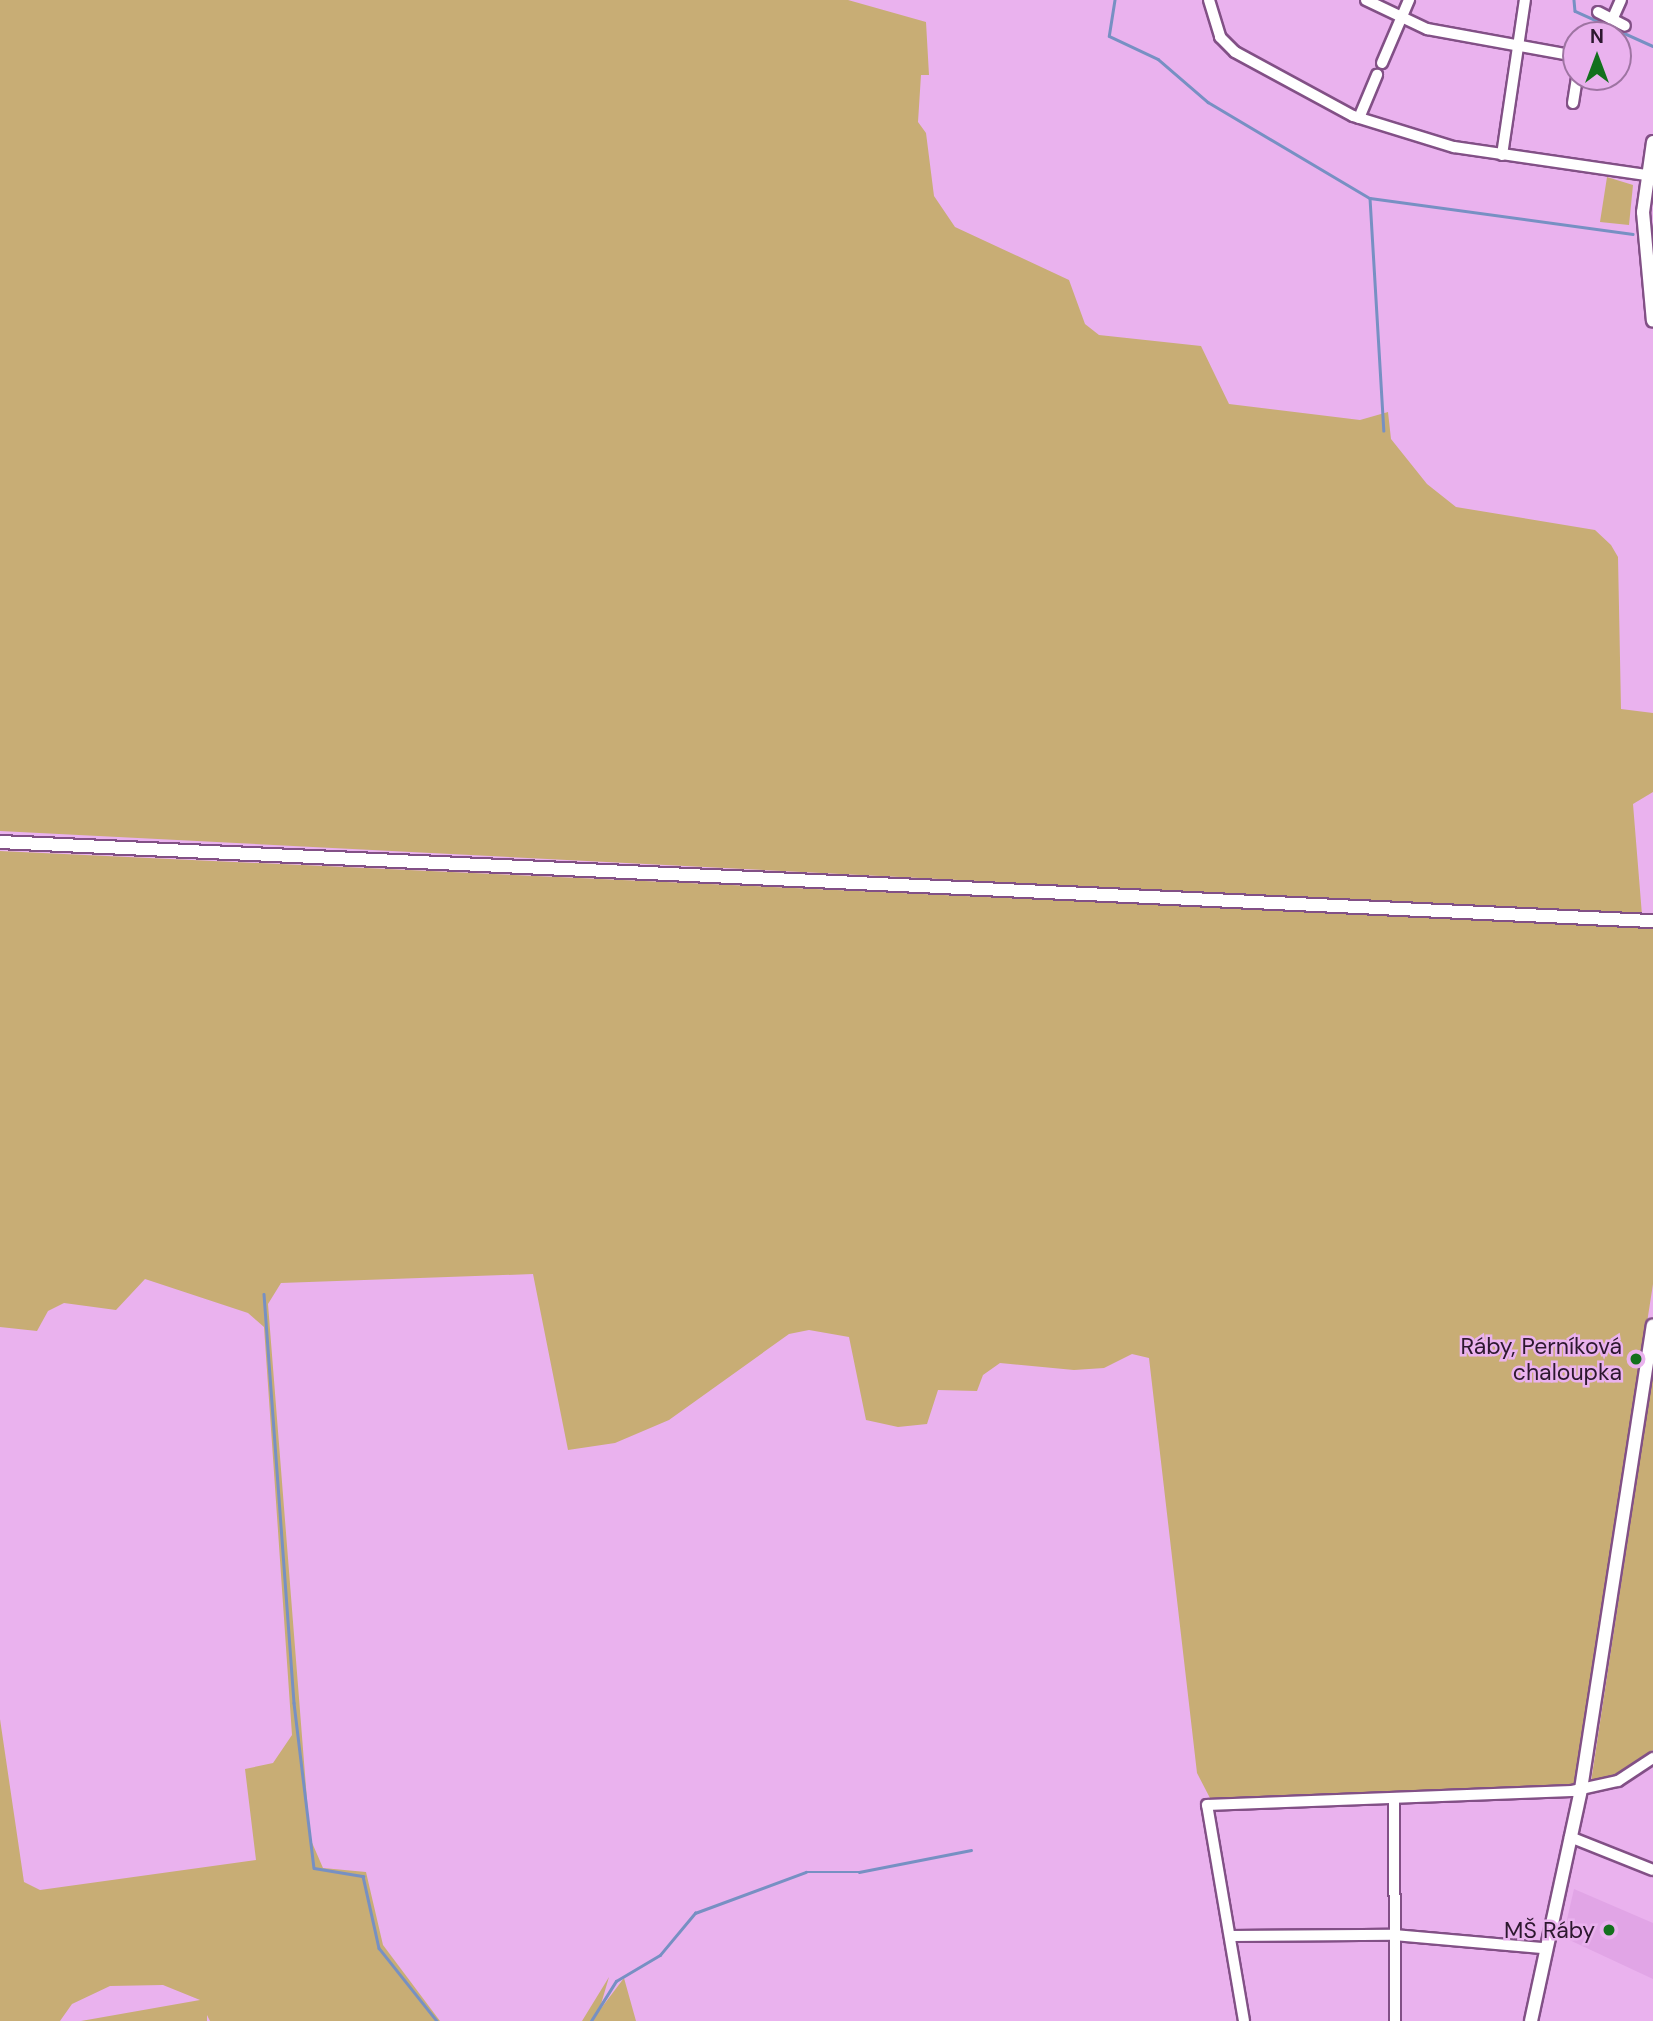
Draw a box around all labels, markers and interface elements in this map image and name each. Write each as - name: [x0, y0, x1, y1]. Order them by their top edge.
- north arrow: [1562, 21, 1632, 91]
- text: N: [1590, 24, 1604, 49]
- place label: Ráby, Perníková chaloupka: [1461, 1332, 1622, 1386]
- marker: Ráby, Perníková chaloupka: [1628, 1351, 1644, 1367]
- place label: MŠ Ráby: [1504, 1916, 1595, 1944]
- marker: MŠ Ráby: [1601, 1922, 1617, 1938]

